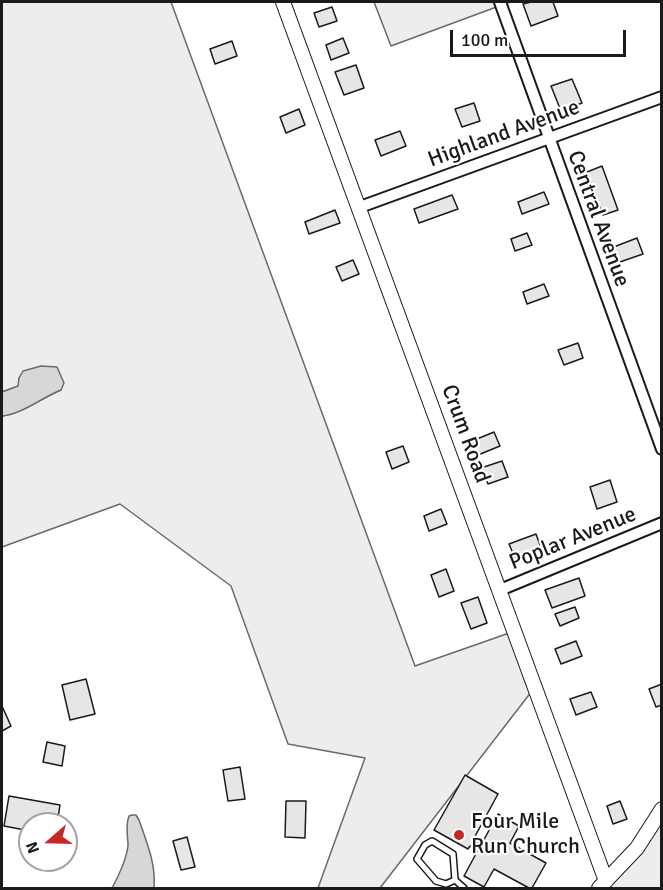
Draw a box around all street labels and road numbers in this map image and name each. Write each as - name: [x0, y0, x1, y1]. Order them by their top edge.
- street label: Highland Avenue: [425, 94, 583, 174]
- street label: Central Avenue: [561, 147, 635, 291]
- street label: Crum Road: [435, 381, 495, 487]
- street label: Poplar Avenue: [506, 502, 640, 576]

